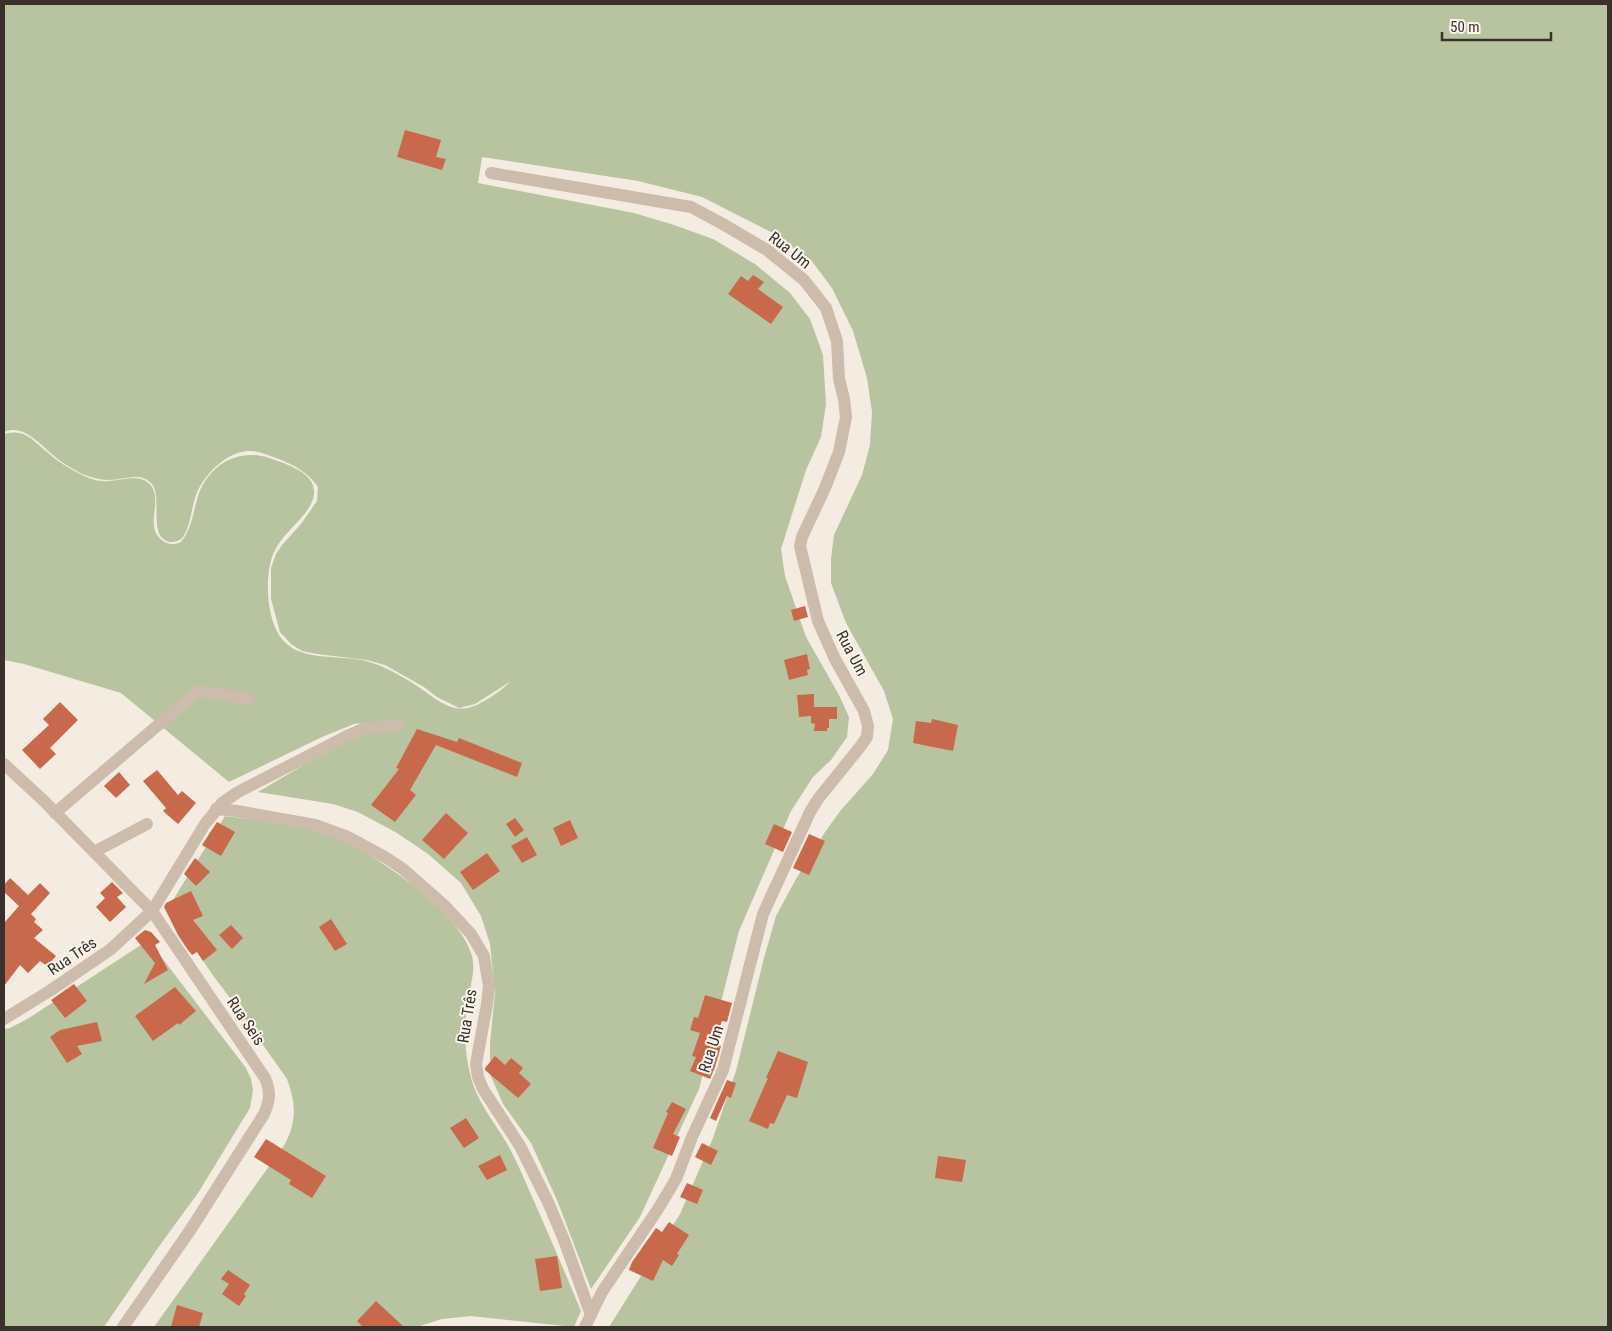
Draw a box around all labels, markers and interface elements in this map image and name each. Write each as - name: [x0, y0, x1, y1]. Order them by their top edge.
- scale bar: [1442, 10, 1551, 42]
- text: 50 m: [1450, 18, 1480, 36]
- street label: Rua Um: [765, 228, 815, 272]
- street label: Rua Um: [832, 627, 872, 679]
- street label: Rua Três: [44, 933, 100, 979]
- street label: Rua Três: [453, 988, 481, 1044]
- street label: Rua Seis: [223, 993, 269, 1049]
- street label: Rua Um: [694, 1023, 728, 1075]

